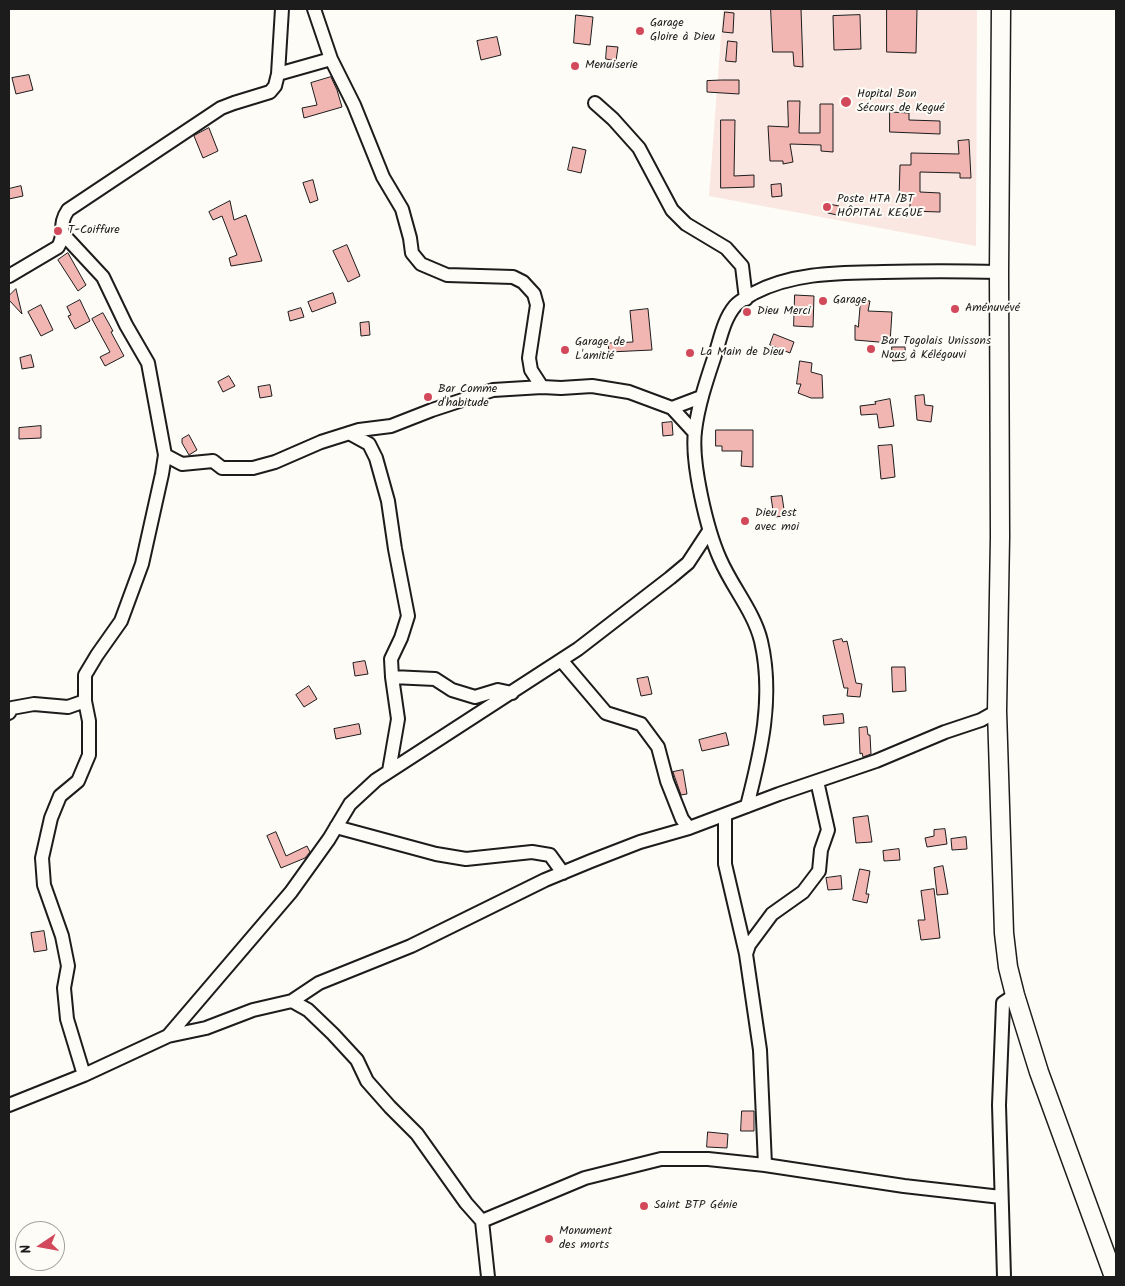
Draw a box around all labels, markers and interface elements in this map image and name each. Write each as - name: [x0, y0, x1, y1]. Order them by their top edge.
- place label: Garage Gloire à Dieu: [650, 17, 715, 45]
- marker: Garage Gloire à Dieu: [634, 25, 646, 37]
- place label: Menuiserie: [585, 59, 638, 73]
- marker: Menuiserie: [569, 60, 581, 72]
- place label: Hopital Bon Sécours de Kegué: [857, 88, 944, 116]
- marker: Hopital Bon Sécours de Kegué: [839, 95, 853, 109]
- place label: Poste HTA /BT HÔPITAL KEGUE: [837, 193, 923, 221]
- marker: Poste HTA /BT HÔPITAL KEGUE: [821, 201, 833, 213]
- place label: T-Coiffure: [68, 224, 120, 238]
- marker: T-Coiffure: [52, 225, 64, 237]
- place label: Garage: [833, 294, 867, 308]
- marker: Garage: [817, 295, 829, 307]
- place label: Aménuvévé: [965, 302, 1020, 316]
- marker: Aménuvévé: [949, 303, 961, 315]
- place label: Dieu Merci: [757, 305, 811, 319]
- marker: Dieu Merci: [741, 306, 753, 318]
- place label: Bar Togolais Unissons Nous à Kélégouvi: [881, 335, 991, 363]
- place label: Garage de L'amitié: [575, 336, 625, 364]
- marker: Bar Togolais Unissons Nous à Kélégouvi: [865, 343, 877, 355]
- marker: Garage de L'amitié: [559, 344, 571, 356]
- place label: La Main de Dieu: [700, 346, 784, 360]
- marker: La Main de Dieu: [684, 347, 696, 359]
- place label: Bar Comme d'habitude: [438, 383, 497, 411]
- marker: Bar Comme d'habitude: [422, 391, 434, 403]
- place label: Dieu est avec moi: [755, 507, 799, 535]
- marker: Dieu est avec moi: [739, 515, 751, 527]
- place label: Saint BTP Génie: [654, 1199, 737, 1213]
- marker: Saint BTP Génie: [638, 1200, 650, 1212]
- north arrow: [15, 1221, 65, 1271]
- place label: Monument des morts: [559, 1225, 612, 1253]
- marker: Monument des morts: [543, 1233, 555, 1245]
- text: N: [15, 1242, 38, 1256]

